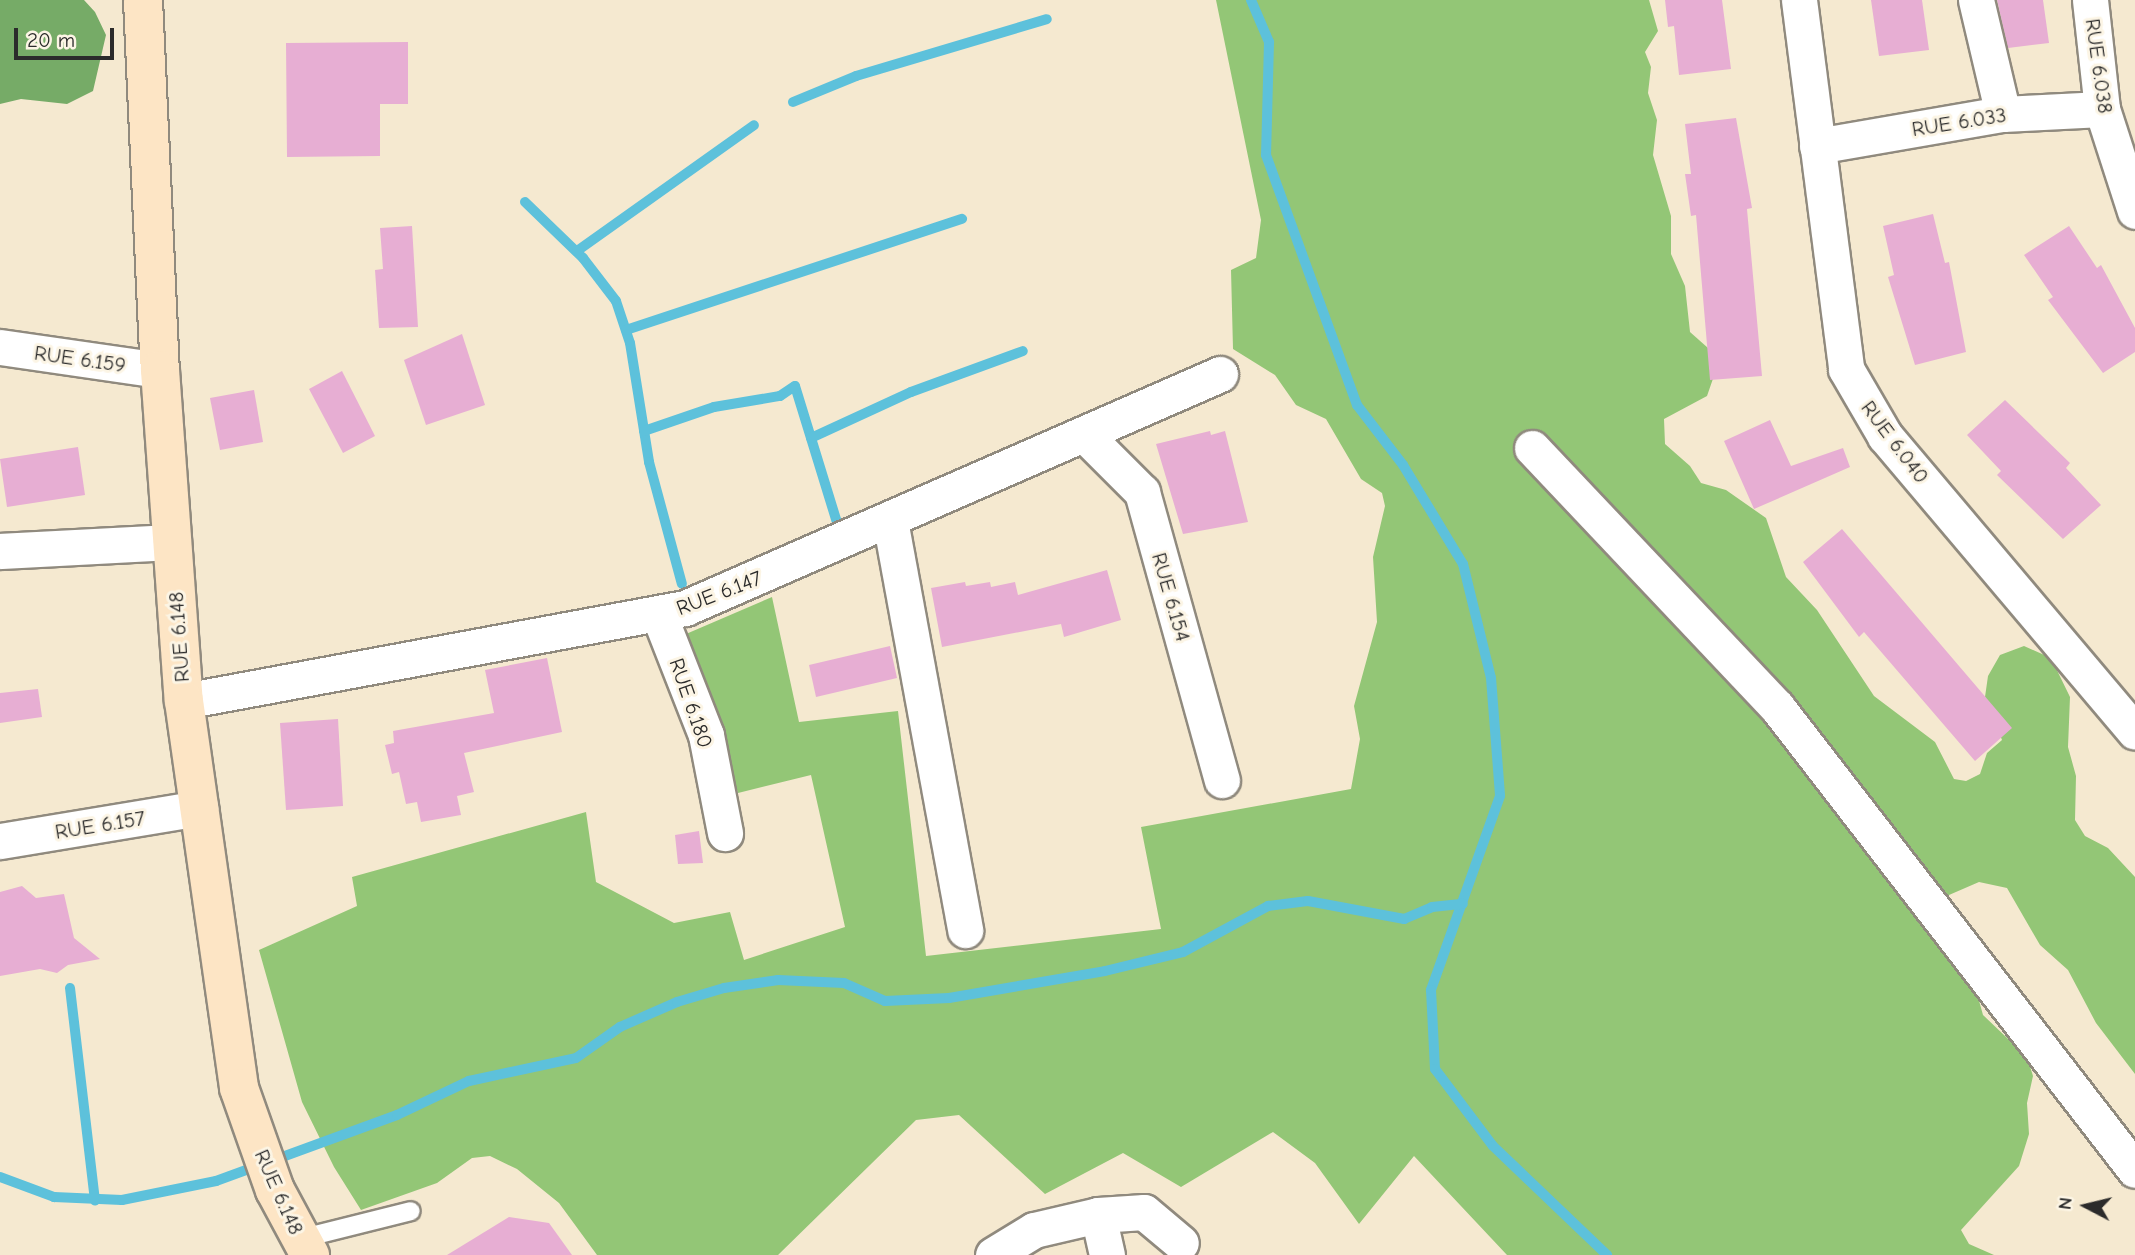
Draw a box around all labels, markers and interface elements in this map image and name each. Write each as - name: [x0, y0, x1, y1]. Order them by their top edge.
- scale bar: [18, 14, 117, 58]
- street label: RUE 6.038: [2080, 17, 2118, 115]
- text: 20 m: [27, 28, 75, 52]
- street label: RUE 6.033: [1910, 102, 2008, 142]
- street label: RUE 6.159: [33, 340, 127, 378]
- street label: RUE 6.040: [1856, 396, 1934, 488]
- street label: RUE 6.154: [1146, 550, 1196, 644]
- street label: RUE 6.147: [673, 565, 765, 621]
- street label: RUE 6.148: [163, 591, 195, 683]
- street label: RUE 6.180: [664, 655, 718, 751]
- street label: RUE 6.157: [53, 805, 147, 845]
- street label: RUE 6.148: [249, 1146, 309, 1238]
- north arrow: [2051, 1171, 2121, 1241]
- text: N: [2053, 1196, 2077, 1211]

